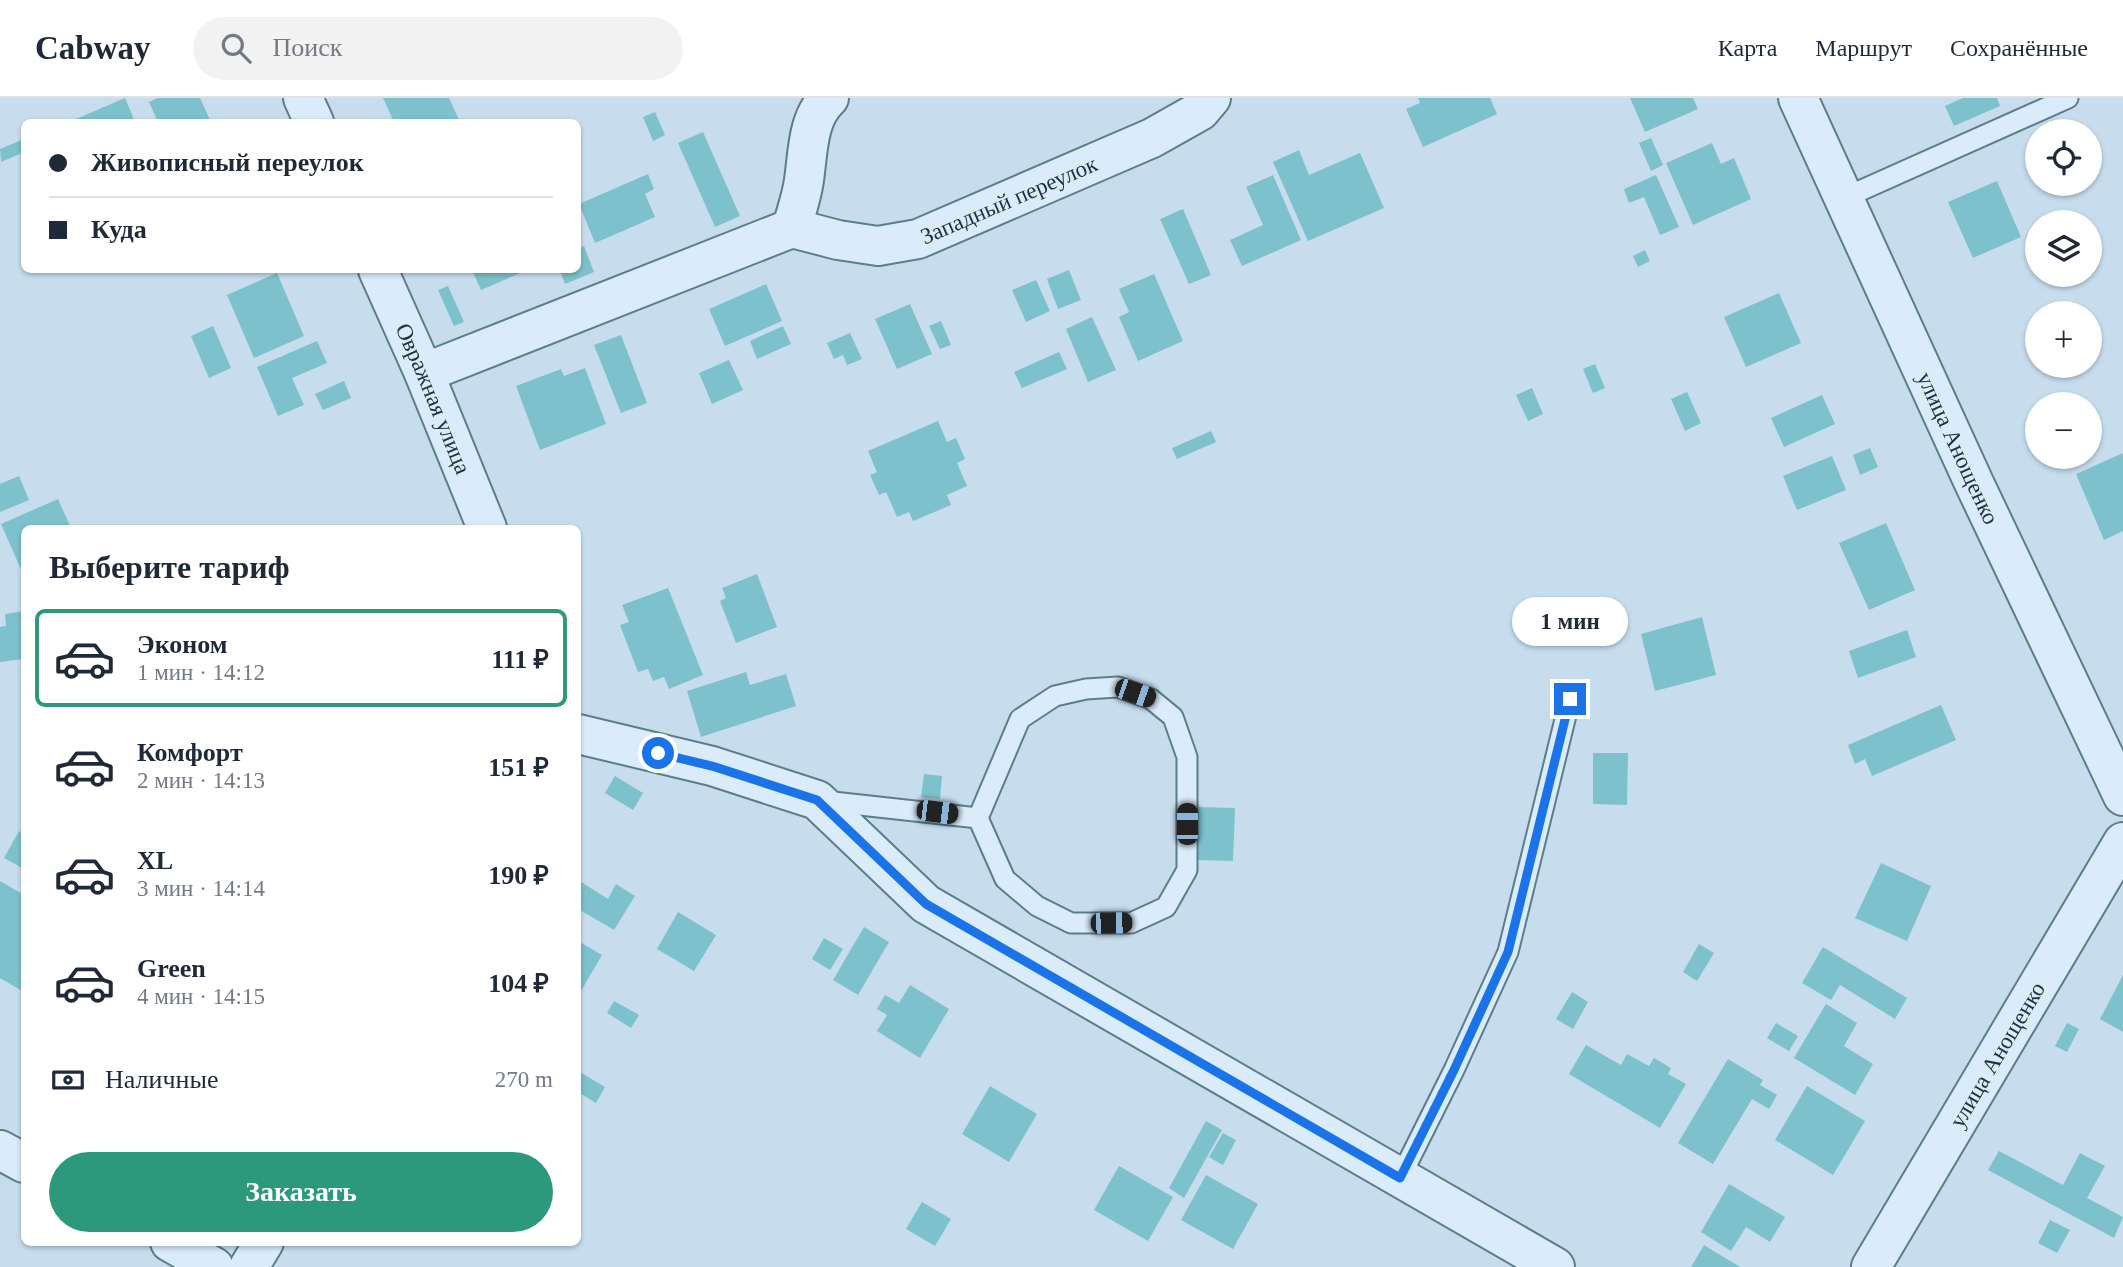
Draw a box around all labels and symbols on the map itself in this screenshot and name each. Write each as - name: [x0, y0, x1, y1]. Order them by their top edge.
- street label: Западный переулок: [917, 150, 1102, 249]
- street label: Овражная улица: [391, 319, 476, 477]
- street label: улица Анощенко: [1912, 368, 2004, 528]
- callout: 1 мин: [1512, 598, 1628, 646]
- car: [1112, 676, 1159, 710]
- route end: [1554, 683, 1586, 715]
- route start: [642, 737, 674, 769]
- car: [915, 799, 960, 825]
- car: [1177, 803, 1198, 845]
- car: [1090, 912, 1133, 934]
- street label: улица Анощенко: [1944, 977, 2050, 1132]

